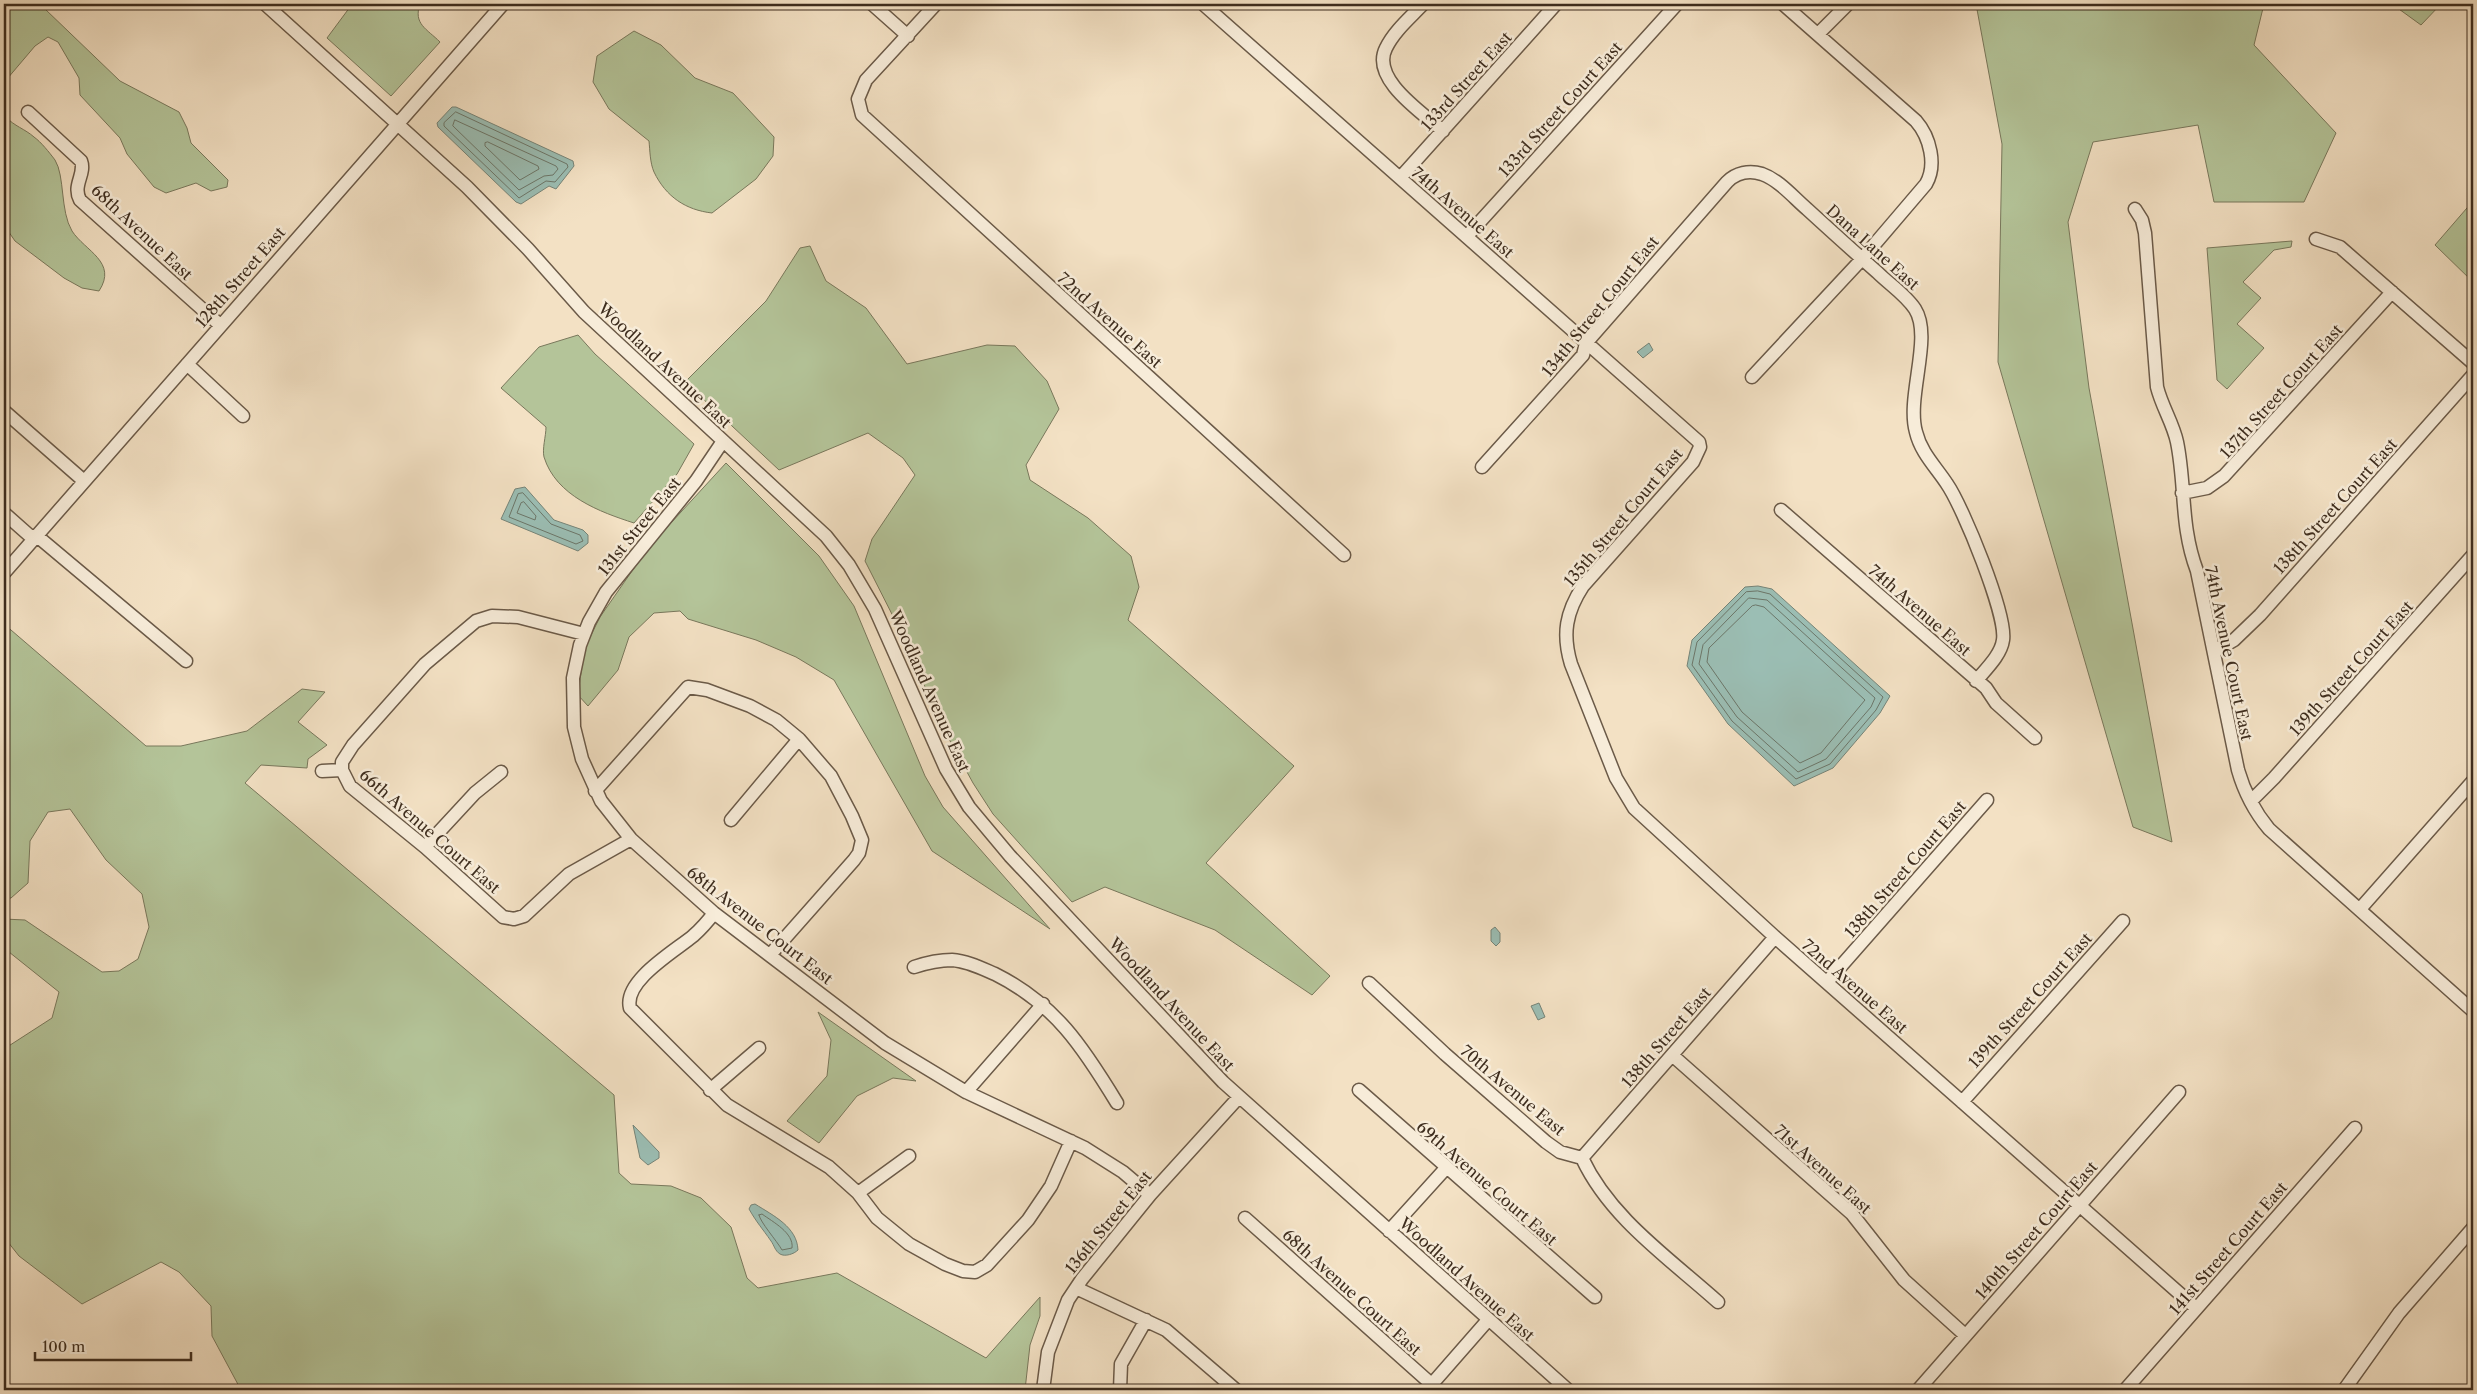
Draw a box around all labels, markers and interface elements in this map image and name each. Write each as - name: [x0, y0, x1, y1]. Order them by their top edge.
- street label: 133rd Street East: [1416, 27, 1516, 135]
- street label: 133rd Street Court East: [1494, 37, 1626, 181]
- street label: 74th Avenue East: [1408, 162, 1519, 262]
- street label: 68th Avenue East: [87, 180, 197, 284]
- street label: Dana Lane East: [1822, 200, 1924, 294]
- street label: 128th Street East: [191, 222, 289, 331]
- street label: 134th Street Court East: [1537, 231, 1663, 380]
- street label: 72nd Avenue East: [1054, 268, 1167, 372]
- street label: Woodland Avenue East: [593, 297, 736, 432]
- street label: 137th Street Court East: [2215, 320, 2347, 462]
- street label: 138th Street Court East: [2269, 434, 2401, 578]
- street label: 135th Street Court East: [1559, 444, 1687, 590]
- street label: 131st Street East: [593, 473, 685, 579]
- street label: 74th Avenue East: [1865, 560, 1976, 660]
- street label: 74th Avenue Court East: [2201, 564, 2257, 742]
- street label: 139th Street Court East: [2285, 596, 2417, 740]
- street label: Woodland Avenue East: [885, 606, 975, 775]
- street label: 66th Avenue Court East: [356, 764, 505, 898]
- street label: 138th Street Court East: [1840, 796, 1970, 942]
- street label: 68th Avenue Court East: [683, 862, 837, 988]
- street label: 139th Street Court East: [1964, 928, 2096, 1072]
- street label: Woodland Avenue East: [1104, 932, 1239, 1075]
- street label: 72nd Avenue East: [1798, 935, 1912, 1038]
- street label: 138th Street East: [1617, 982, 1715, 1091]
- street label: 70th Avenue East: [1457, 1040, 1570, 1140]
- street label: 69th Avenue Court East: [1413, 1116, 1562, 1250]
- street label: 71st Avenue East: [1770, 1120, 1876, 1218]
- street label: 140th Street Court East: [1971, 1157, 2102, 1303]
- street label: 136th Street East: [1060, 1166, 1156, 1277]
- street label: 141st Street Court East: [2165, 1177, 2291, 1319]
- street label: Woodland Avenue East: [1394, 1212, 1539, 1345]
- street label: 68th Avenue Court East: [1278, 1224, 1426, 1360]
- scale bar: [35, 1329, 191, 1361]
- text: 100 m: [42, 1337, 85, 1356]

